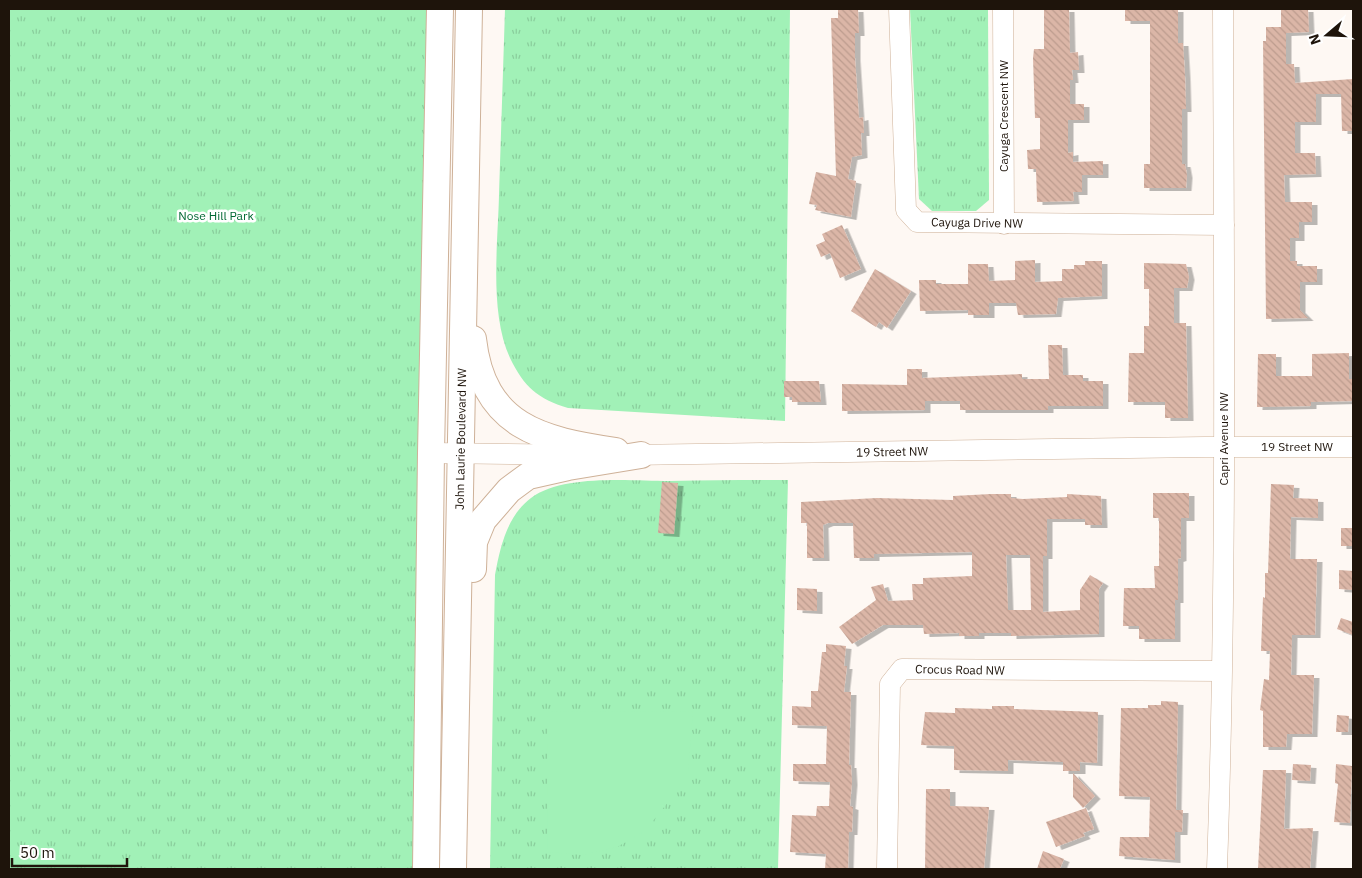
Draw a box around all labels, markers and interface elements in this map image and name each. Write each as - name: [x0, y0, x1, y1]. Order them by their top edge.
- north arrow: [1302, 10, 1352, 60]
- text: N: [1305, 32, 1325, 47]
- street label: Cayuga Crescent NW: [996, 60, 1011, 172]
- park label: Nose Hill Park: [178, 208, 254, 223]
- street label: Cayuga Drive NW: [931, 214, 1023, 231]
- street label: John Laurie Boulevard NW: [452, 368, 469, 510]
- street label: Capri Avenue NW: [1216, 392, 1231, 486]
- street label: 19 Street NW: [1261, 439, 1333, 454]
- street label: 19 Street NW: [856, 443, 928, 460]
- street label: Crocus Road NW: [915, 661, 1005, 678]
- scale bar: [12, 836, 128, 868]
- text: 50 m: [20, 843, 55, 862]

